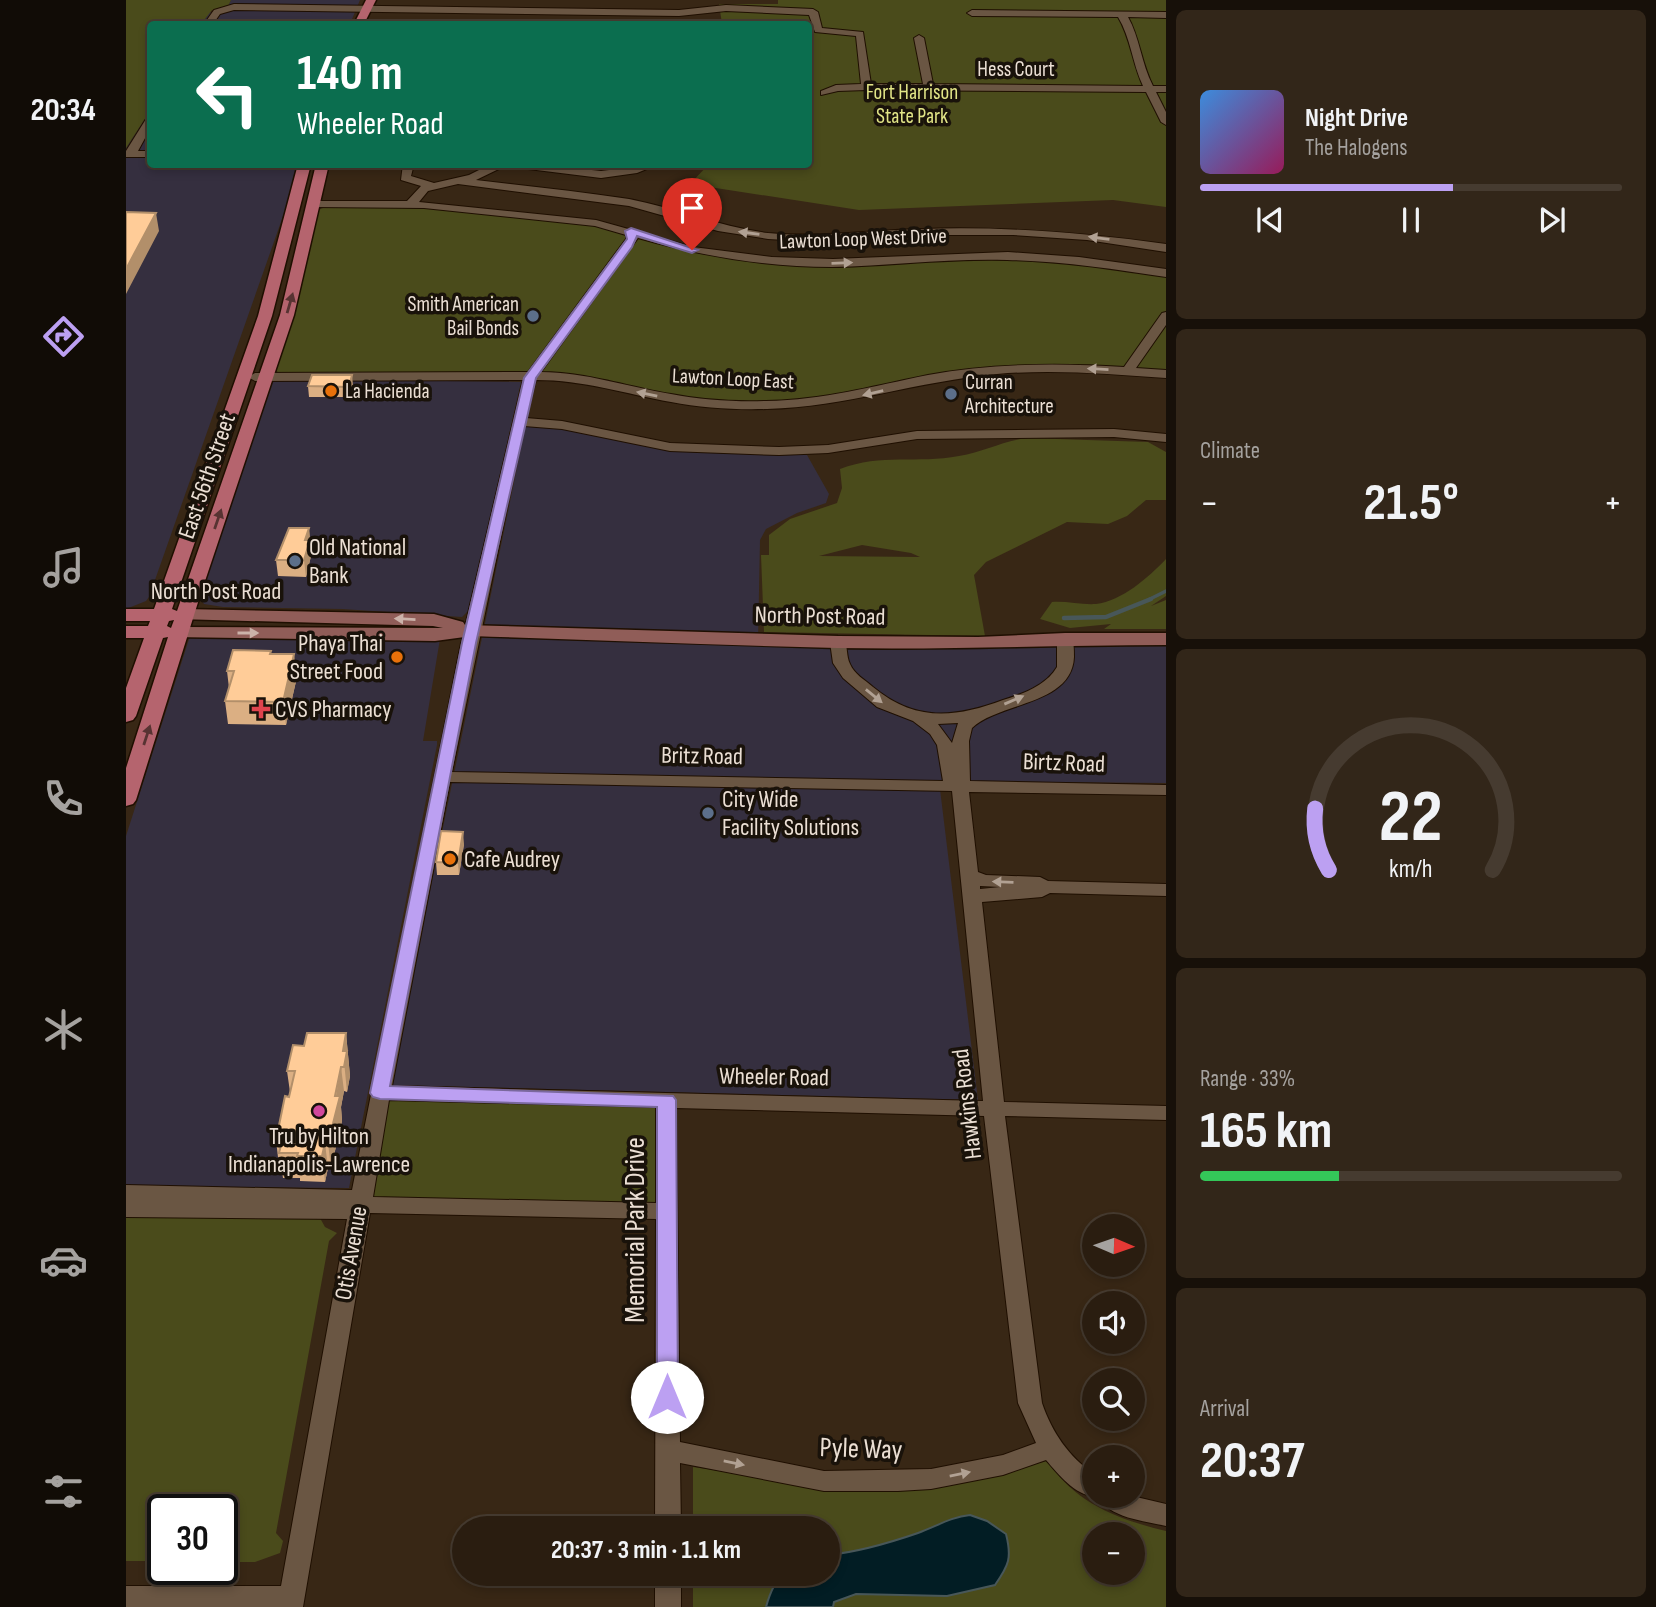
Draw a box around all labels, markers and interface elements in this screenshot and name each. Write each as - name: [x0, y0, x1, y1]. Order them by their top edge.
- text: 140 m: [297, 45, 403, 104]
- icon: left: [182, 49, 273, 140]
- street label: Hess Court: [977, 57, 1055, 82]
- park label: Fort Harrison State Park: [866, 80, 958, 129]
- text: 20:34: [30, 91, 96, 130]
- text: Night Drive: [1305, 103, 1408, 134]
- text: Wheeler Road: [297, 105, 444, 144]
- text: The Halogens: [1305, 134, 1408, 162]
- pin: [662, 178, 722, 250]
- icon: arrive: [673, 189, 711, 227]
- icon: previous: [1251, 201, 1289, 239]
- icon: pause: [1392, 201, 1430, 239]
- icon: next: [1533, 201, 1571, 239]
- street label: Lawton Loop West Drive: [779, 224, 947, 254]
- one-way arrow: [738, 228, 760, 239]
- one-way arrow: [1087, 233, 1109, 244]
- one-way arrow: [832, 257, 854, 269]
- one-way arrow: [286, 292, 296, 313]
- place label: Smith American Bail Bonds: [407, 292, 519, 341]
- marker: Smith American Bail Bonds: [525, 308, 541, 324]
- icon: directions: [39, 312, 88, 361]
- street label: Lawton Loop East: [671, 363, 795, 395]
- one-way arrow: [1087, 363, 1109, 374]
- place label: Curran Architecture: [964, 370, 1054, 419]
- place label: La Hacienda: [345, 379, 430, 404]
- marker: La Hacienda: [323, 383, 339, 399]
- marker: Curran Architecture: [943, 386, 959, 402]
- one-way arrow: [636, 388, 658, 399]
- one-way arrow: [862, 388, 884, 399]
- street label: East 56th Street: [172, 409, 242, 543]
- text: Climate: [1200, 437, 1260, 465]
- text: 21.5°: [1363, 472, 1459, 535]
- text: −: [1200, 481, 1219, 526]
- text: +: [1603, 481, 1622, 526]
- one-way arrow: [213, 508, 224, 529]
- place label: Old National Bank: [309, 533, 406, 590]
- icon: music: [39, 543, 88, 592]
- marker: Old National Bank: [287, 553, 303, 569]
- street label: North Post Road: [151, 577, 281, 606]
- street label: North Post Road: [754, 600, 886, 632]
- one-way arrow: [394, 613, 416, 624]
- one-way arrow: [237, 627, 259, 639]
- place label: Phaya Thai Street Food: [290, 629, 383, 686]
- marker: Phaya Thai Street Food: [389, 649, 405, 665]
- one-way arrow: [864, 689, 882, 704]
- place label: CVS Pharmacy: [275, 695, 392, 724]
- one-way arrow: [1004, 695, 1025, 706]
- marker: CVS Pharmacy: [253, 701, 269, 717]
- one-way arrow: [142, 724, 153, 745]
- street label: Britz Road: [661, 741, 743, 771]
- street label: Birtz Road: [1022, 747, 1106, 779]
- icon: phone: [39, 774, 88, 823]
- text: 22: [1379, 774, 1443, 862]
- place label: City Wide Facility Solutions: [722, 785, 859, 842]
- marker: City Wide Facility Solutions: [700, 805, 716, 821]
- place label: Cafe Audrey: [464, 845, 560, 874]
- marker: Cafe Audrey: [442, 851, 458, 867]
- text: km/h: [1389, 853, 1433, 884]
- one-way arrow: [992, 877, 1014, 888]
- icon: climate: [39, 1005, 88, 1054]
- street label: Hawkins Road: [946, 1047, 988, 1161]
- street label: Wheeler Road: [719, 1062, 829, 1092]
- text: Range · 33%: [1200, 1065, 1295, 1093]
- text: 165 km: [1200, 1100, 1332, 1163]
- marker: Tru by Hilton Indianapolis-Lawrence: [311, 1103, 327, 1119]
- place label: Tru by Hilton Indianapolis-Lawrence: [228, 1122, 410, 1179]
- street label: Memorial Park Drive: [619, 1137, 652, 1323]
- street label: Otis Avenue: [328, 1204, 374, 1302]
- north arrow: [1082, 1214, 1144, 1278]
- map controls: [1082, 1214, 1145, 1585]
- icon: car: [39, 1236, 88, 1285]
- button: sound: [1082, 1291, 1145, 1354]
- position arrow: [630, 1360, 704, 1434]
- button: search: [1082, 1368, 1145, 1431]
- text: Arrival: [1200, 1395, 1249, 1423]
- text: 20:37: [1200, 1430, 1304, 1493]
- street label: Pyle Way: [819, 1431, 903, 1467]
- button: +: [1082, 1445, 1145, 1508]
- one-way arrow: [723, 1458, 745, 1469]
- icon: filters: [39, 1467, 88, 1516]
- one-way arrow: [949, 1468, 971, 1479]
- speed limit sign: 30: [147, 1494, 238, 1585]
- button: −: [1082, 1522, 1145, 1585]
- text: 20:37 · 3 min · 1.1 km: [551, 1535, 741, 1566]

